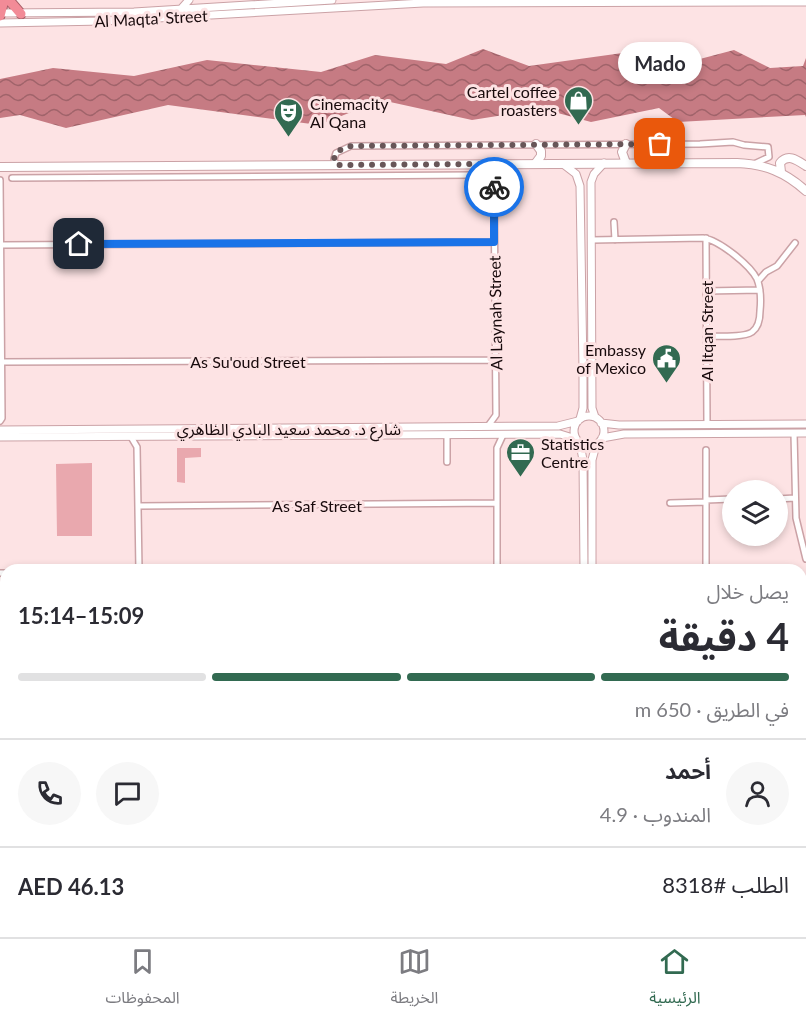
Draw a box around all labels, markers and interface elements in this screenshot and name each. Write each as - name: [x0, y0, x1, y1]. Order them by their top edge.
- street label: Al Maqta' Street: [94, 6, 208, 30]
- callout: Mado: [618, 42, 702, 84]
- text: Mado: [634, 51, 686, 75]
- place label: Cartel coffee roasters: [467, 82, 557, 119]
- shop icon: Cartel coffee roasters: [562, 84, 594, 126]
- place label: Cinemacity Al Qana: [310, 94, 389, 131]
- theatre icon: Cinemacity Al Qana: [273, 96, 305, 138]
- pin: [634, 118, 685, 169]
- icon: bag: [643, 127, 676, 160]
- courier: [464, 157, 524, 217]
- icon: bike: [478, 171, 511, 204]
- pin: [53, 218, 104, 269]
- icon: home: [62, 227, 95, 260]
- street label: Al Laynah Street: [484, 255, 506, 371]
- street label: Al Itqan Street: [697, 280, 716, 381]
- place label: Embassy of Mexico: [576, 340, 647, 377]
- public building icon: Embassy of Mexico: [651, 342, 683, 384]
- street label: As Su'oud Street: [190, 352, 306, 371]
- street label: شارع د. محمد سعيد البادي الظاهري: [177, 419, 401, 442]
- place label: Statistics Centre: [541, 434, 604, 471]
- office icon: Statistics Centre: [504, 436, 536, 478]
- map controls: [722, 480, 788, 546]
- button: layers: [722, 480, 788, 546]
- street label: As Saf Street: [272, 496, 362, 515]
- text: يصل خلال: [707, 579, 789, 603]
- text: 15:09–15:14: [18, 602, 144, 629]
- text: 4 دقيقة: [659, 613, 789, 659]
- text: في الطريق · 650 m: [635, 697, 789, 721]
- text: أحمد: [665, 757, 711, 784]
- button: phone: [18, 762, 81, 825]
- button: chat: [96, 762, 159, 825]
- button: person: [726, 762, 789, 825]
- text: المندوب · 4.9: [600, 802, 711, 826]
- text: الطلب #8318: [662, 871, 789, 898]
- text: AED 46.13: [18, 873, 124, 900]
- tab: المحفوظات: [105, 945, 180, 1015]
- tab: الخريطة: [390, 945, 438, 1015]
- tab: الرئيسية: [649, 945, 701, 1015]

